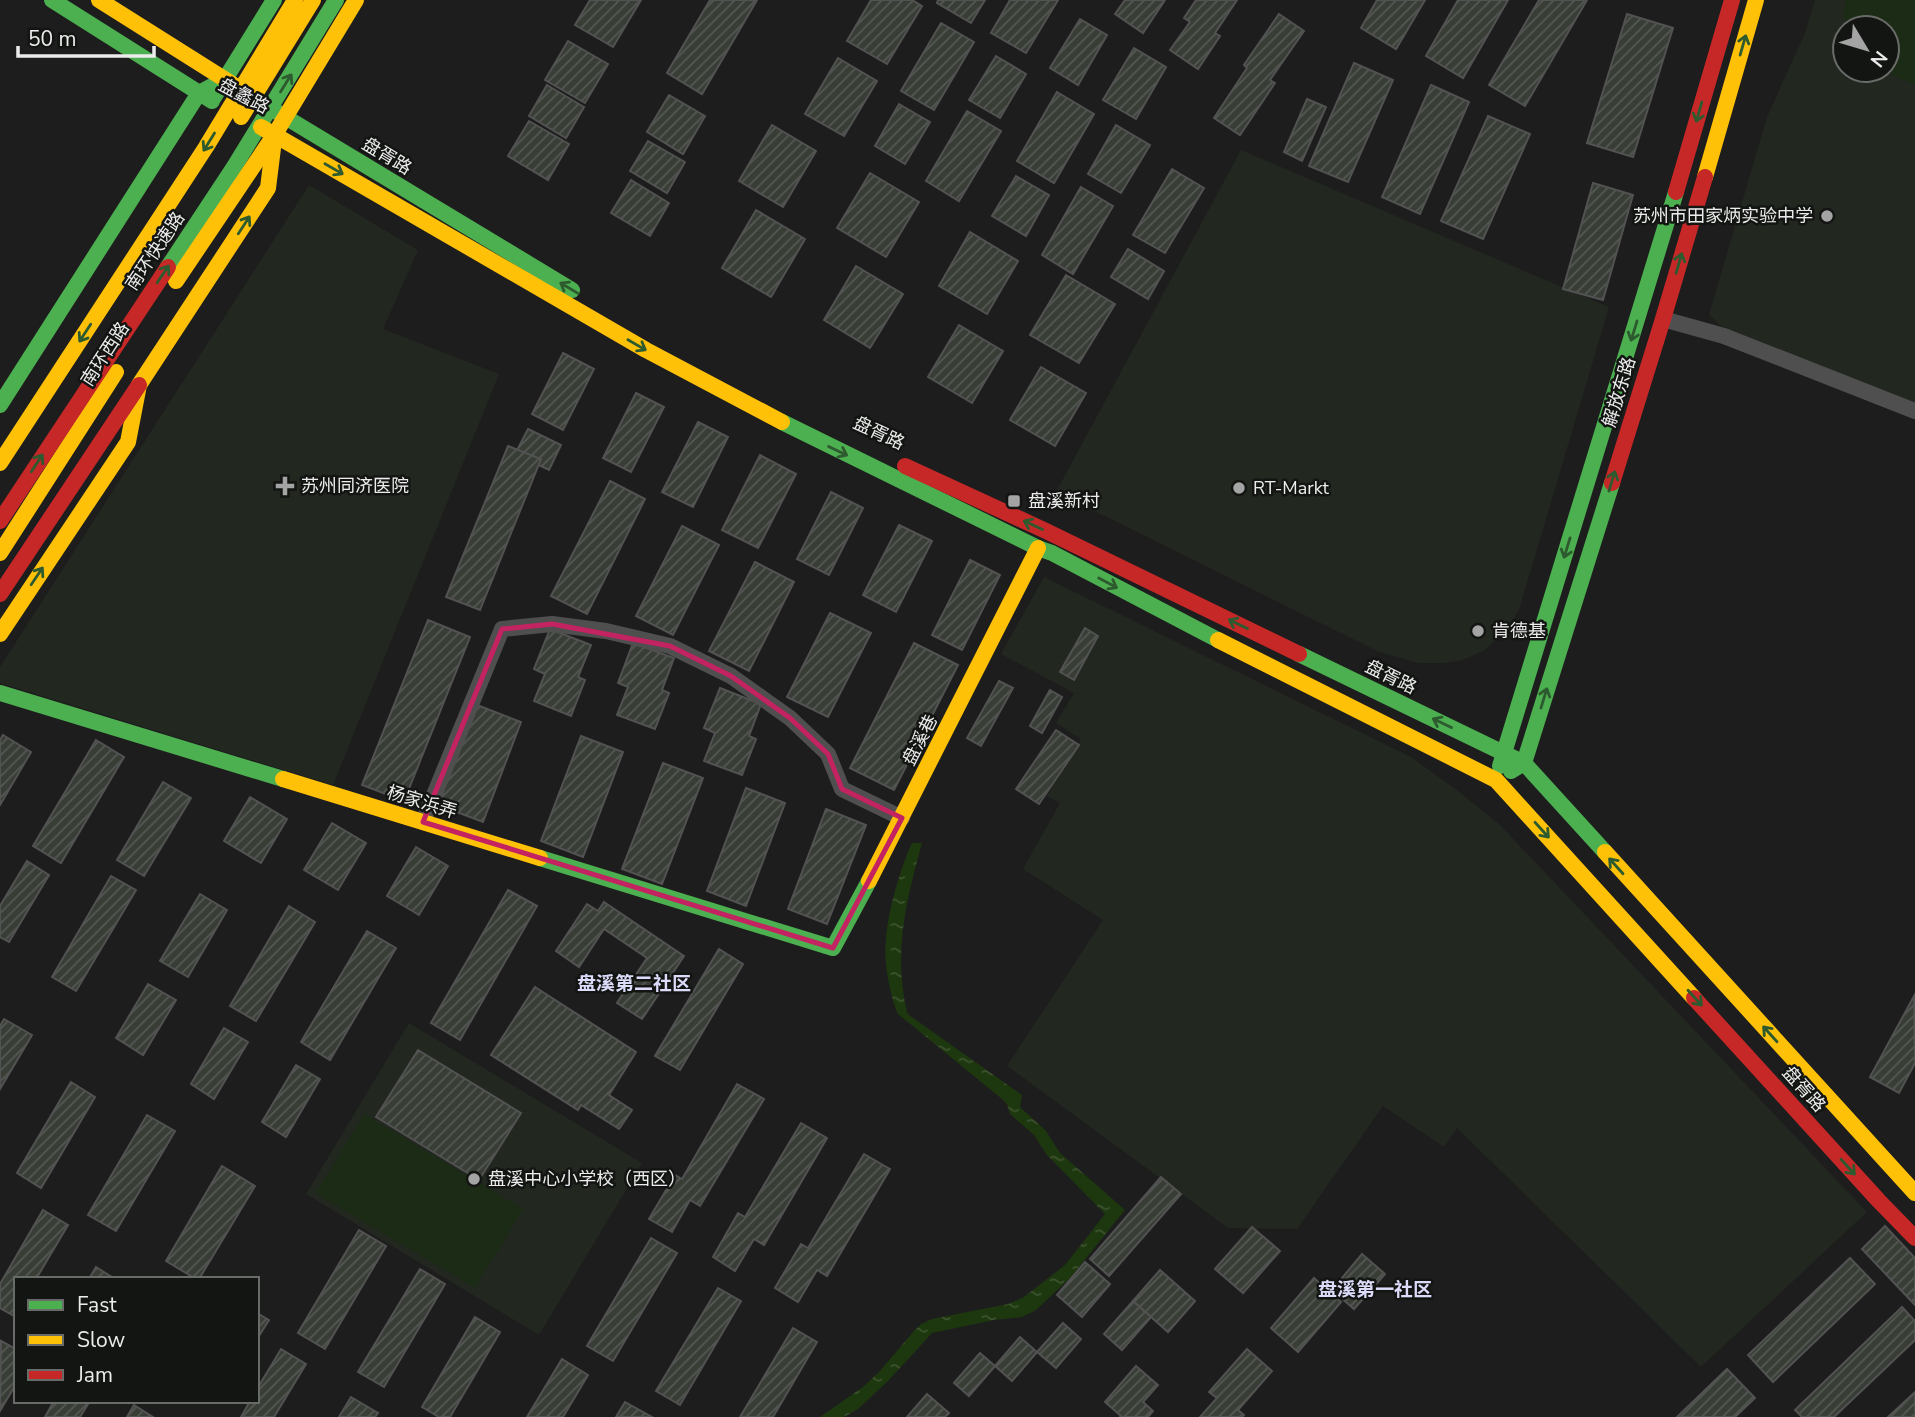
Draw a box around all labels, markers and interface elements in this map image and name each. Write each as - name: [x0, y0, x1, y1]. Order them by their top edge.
- scale bar: [18, 14, 154, 58]
- north arrow: [1831, 14, 1901, 84]
- text: 50 m: [28, 25, 77, 53]
- one-way arrow: [1738, 34, 1751, 56]
- text: N: [1864, 45, 1893, 72]
- street label: 盘蠡路: [215, 73, 273, 119]
- one-way arrow: [279, 73, 293, 93]
- one-way arrow: [1692, 101, 1705, 123]
- one-way arrow: [202, 132, 216, 152]
- street label: 盘胥路: [358, 132, 416, 180]
- one-way arrow: [324, 162, 344, 176]
- place label: 苏州市田家炳实验中学: [1633, 204, 1813, 228]
- street label: 南环快速路: [120, 207, 190, 295]
- marker: 苏州市田家炳实验中学: [1819, 208, 1835, 224]
- one-way arrow: [237, 216, 251, 236]
- one-way arrow: [1673, 253, 1686, 275]
- one-way arrow: [155, 265, 170, 284]
- one-way arrow: [560, 280, 580, 294]
- street label: 南环西路: [75, 317, 135, 391]
- one-way arrow: [1627, 319, 1640, 341]
- one-way arrow: [78, 323, 92, 342]
- one-way arrow: [626, 338, 646, 352]
- street label: 解放东路: [1597, 354, 1641, 430]
- street label: 盘胥路: [849, 411, 909, 455]
- one-way arrow: [827, 444, 848, 458]
- one-way arrow: [30, 454, 44, 474]
- one-way arrow: [1606, 470, 1619, 492]
- place label: 苏州同济医院: [301, 474, 409, 498]
- marker: 苏州同济医院: [275, 476, 295, 496]
- place label: RT-Markt: [1253, 476, 1329, 500]
- marker: RT-Markt: [1231, 480, 1247, 496]
- place label: 盘溪新村: [1028, 489, 1100, 513]
- marker: 盘溪新村: [1006, 493, 1022, 509]
- one-way arrow: [1023, 518, 1044, 531]
- one-way arrow: [1560, 537, 1573, 559]
- one-way arrow: [30, 567, 44, 586]
- one-way arrow: [1097, 577, 1118, 590]
- one-way arrow: [1228, 617, 1249, 630]
- place label: 肯德基: [1492, 619, 1546, 643]
- marker: 肯德基: [1470, 623, 1486, 639]
- street label: 盘胥路: [1361, 654, 1421, 700]
- one-way arrow: [1538, 687, 1551, 709]
- street label: 盘溪巷: [897, 710, 943, 770]
- one-way arrow: [1432, 716, 1453, 730]
- street label: 杨家浜弄: [384, 780, 460, 824]
- one-way arrow: [1534, 821, 1551, 838]
- one-way arrow: [1608, 857, 1624, 875]
- district label: 盘溪第二社区: [577, 971, 691, 997]
- one-way arrow: [1687, 989, 1703, 1007]
- one-way arrow: [1762, 1026, 1778, 1044]
- street label: 盘胥路: [1777, 1061, 1831, 1117]
- one-way arrow: [1840, 1158, 1856, 1176]
- place label: 盘溪中心小学校（西区）: [488, 1167, 686, 1191]
- marker: 盘溪中心小学校（西区）: [466, 1171, 482, 1187]
- legend: [14, 1277, 259, 1403]
- district label: 盘溪第一社区: [1318, 1277, 1432, 1303]
- text: Fast: [77, 1291, 117, 1319]
- text: Slow: [77, 1326, 126, 1354]
- text: Jam: [76, 1361, 113, 1389]

